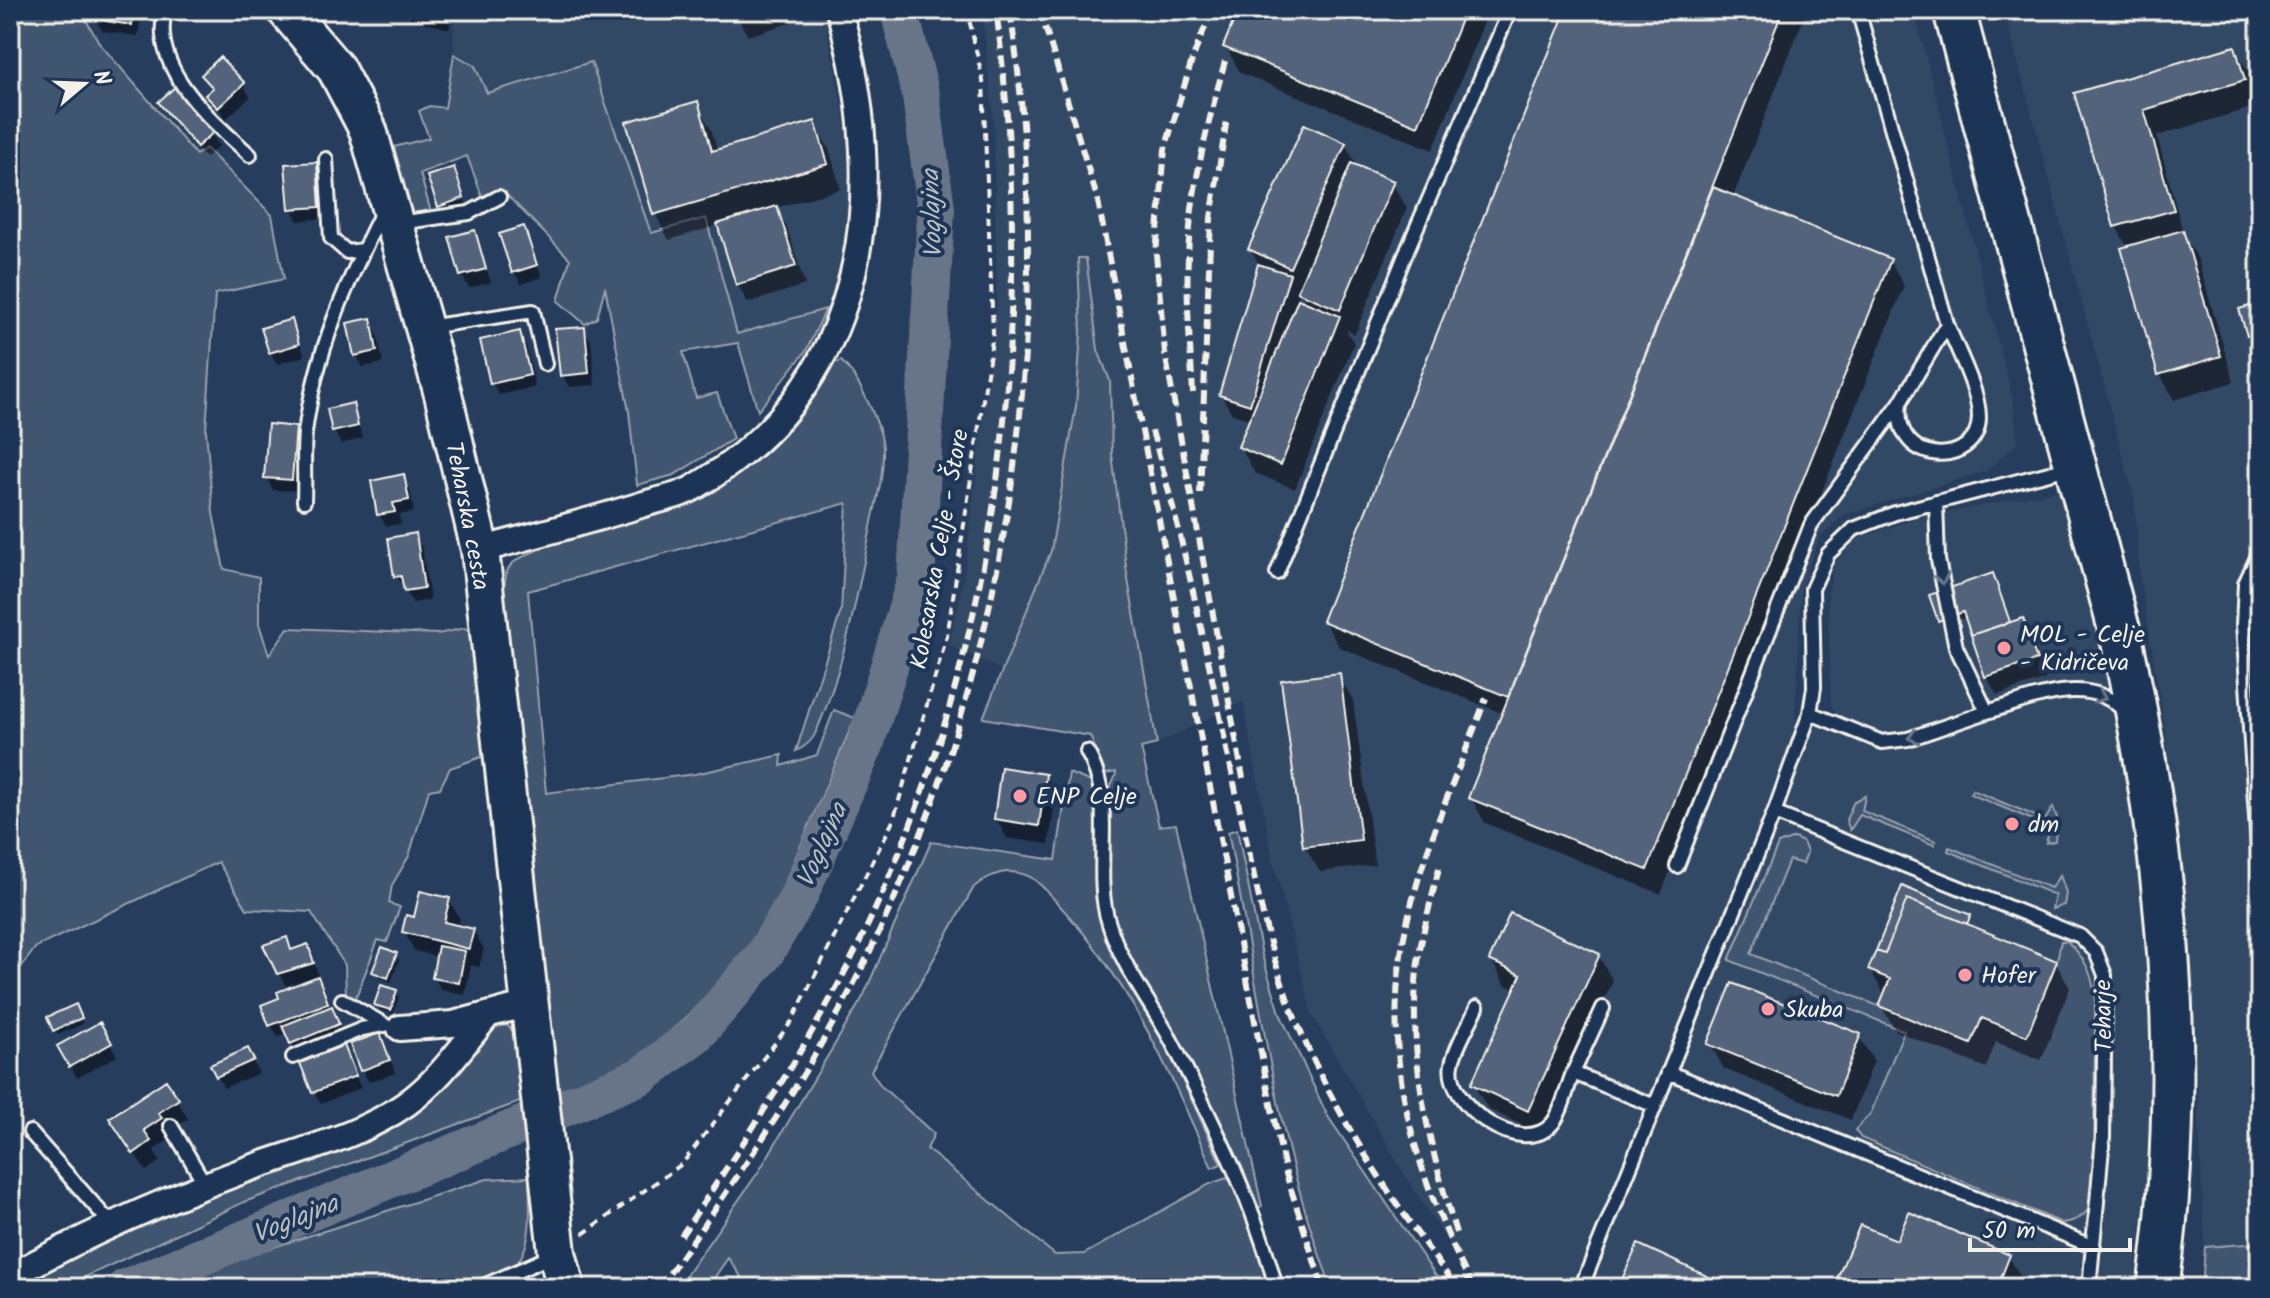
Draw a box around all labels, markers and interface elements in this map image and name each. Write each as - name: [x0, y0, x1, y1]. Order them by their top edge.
- north arrow: [44, 44, 124, 124]
- text: N: [82, 66, 119, 91]
- water label: Voglajna: [910, 167, 956, 259]
- street label: Kolesarska Celje - Štore: [900, 426, 981, 672]
- street label: Teharska cesta: [433, 439, 500, 594]
- one-way arrow: [1933, 572, 1950, 585]
- place label: MOL - Celje - Kidričeva: [2020, 616, 2145, 683]
- marker: MOL - Celje - Kidričeva: [1995, 639, 2013, 657]
- one-way arrow: [2093, 688, 2108, 704]
- one-way arrow: [1907, 727, 1921, 744]
- place label: ENP Celje: [1036, 778, 1137, 817]
- marker: ENP Celje: [1011, 787, 1029, 805]
- water label: Voglajna: [786, 795, 861, 895]
- place label: dm: [2028, 806, 2059, 845]
- marker: dm: [2003, 815, 2021, 833]
- place label: Hofer: [1981, 957, 2038, 996]
- marker: Hofer: [1956, 966, 1974, 984]
- street label: Teharje: [2084, 979, 2125, 1053]
- place label: Skuba: [1784, 991, 1843, 1030]
- marker: Skuba: [1759, 1000, 1777, 1018]
- water label: Voglajna: [247, 1183, 347, 1256]
- scale bar: [1970, 1202, 2130, 1252]
- text: 50 m: [1982, 1212, 2036, 1251]

